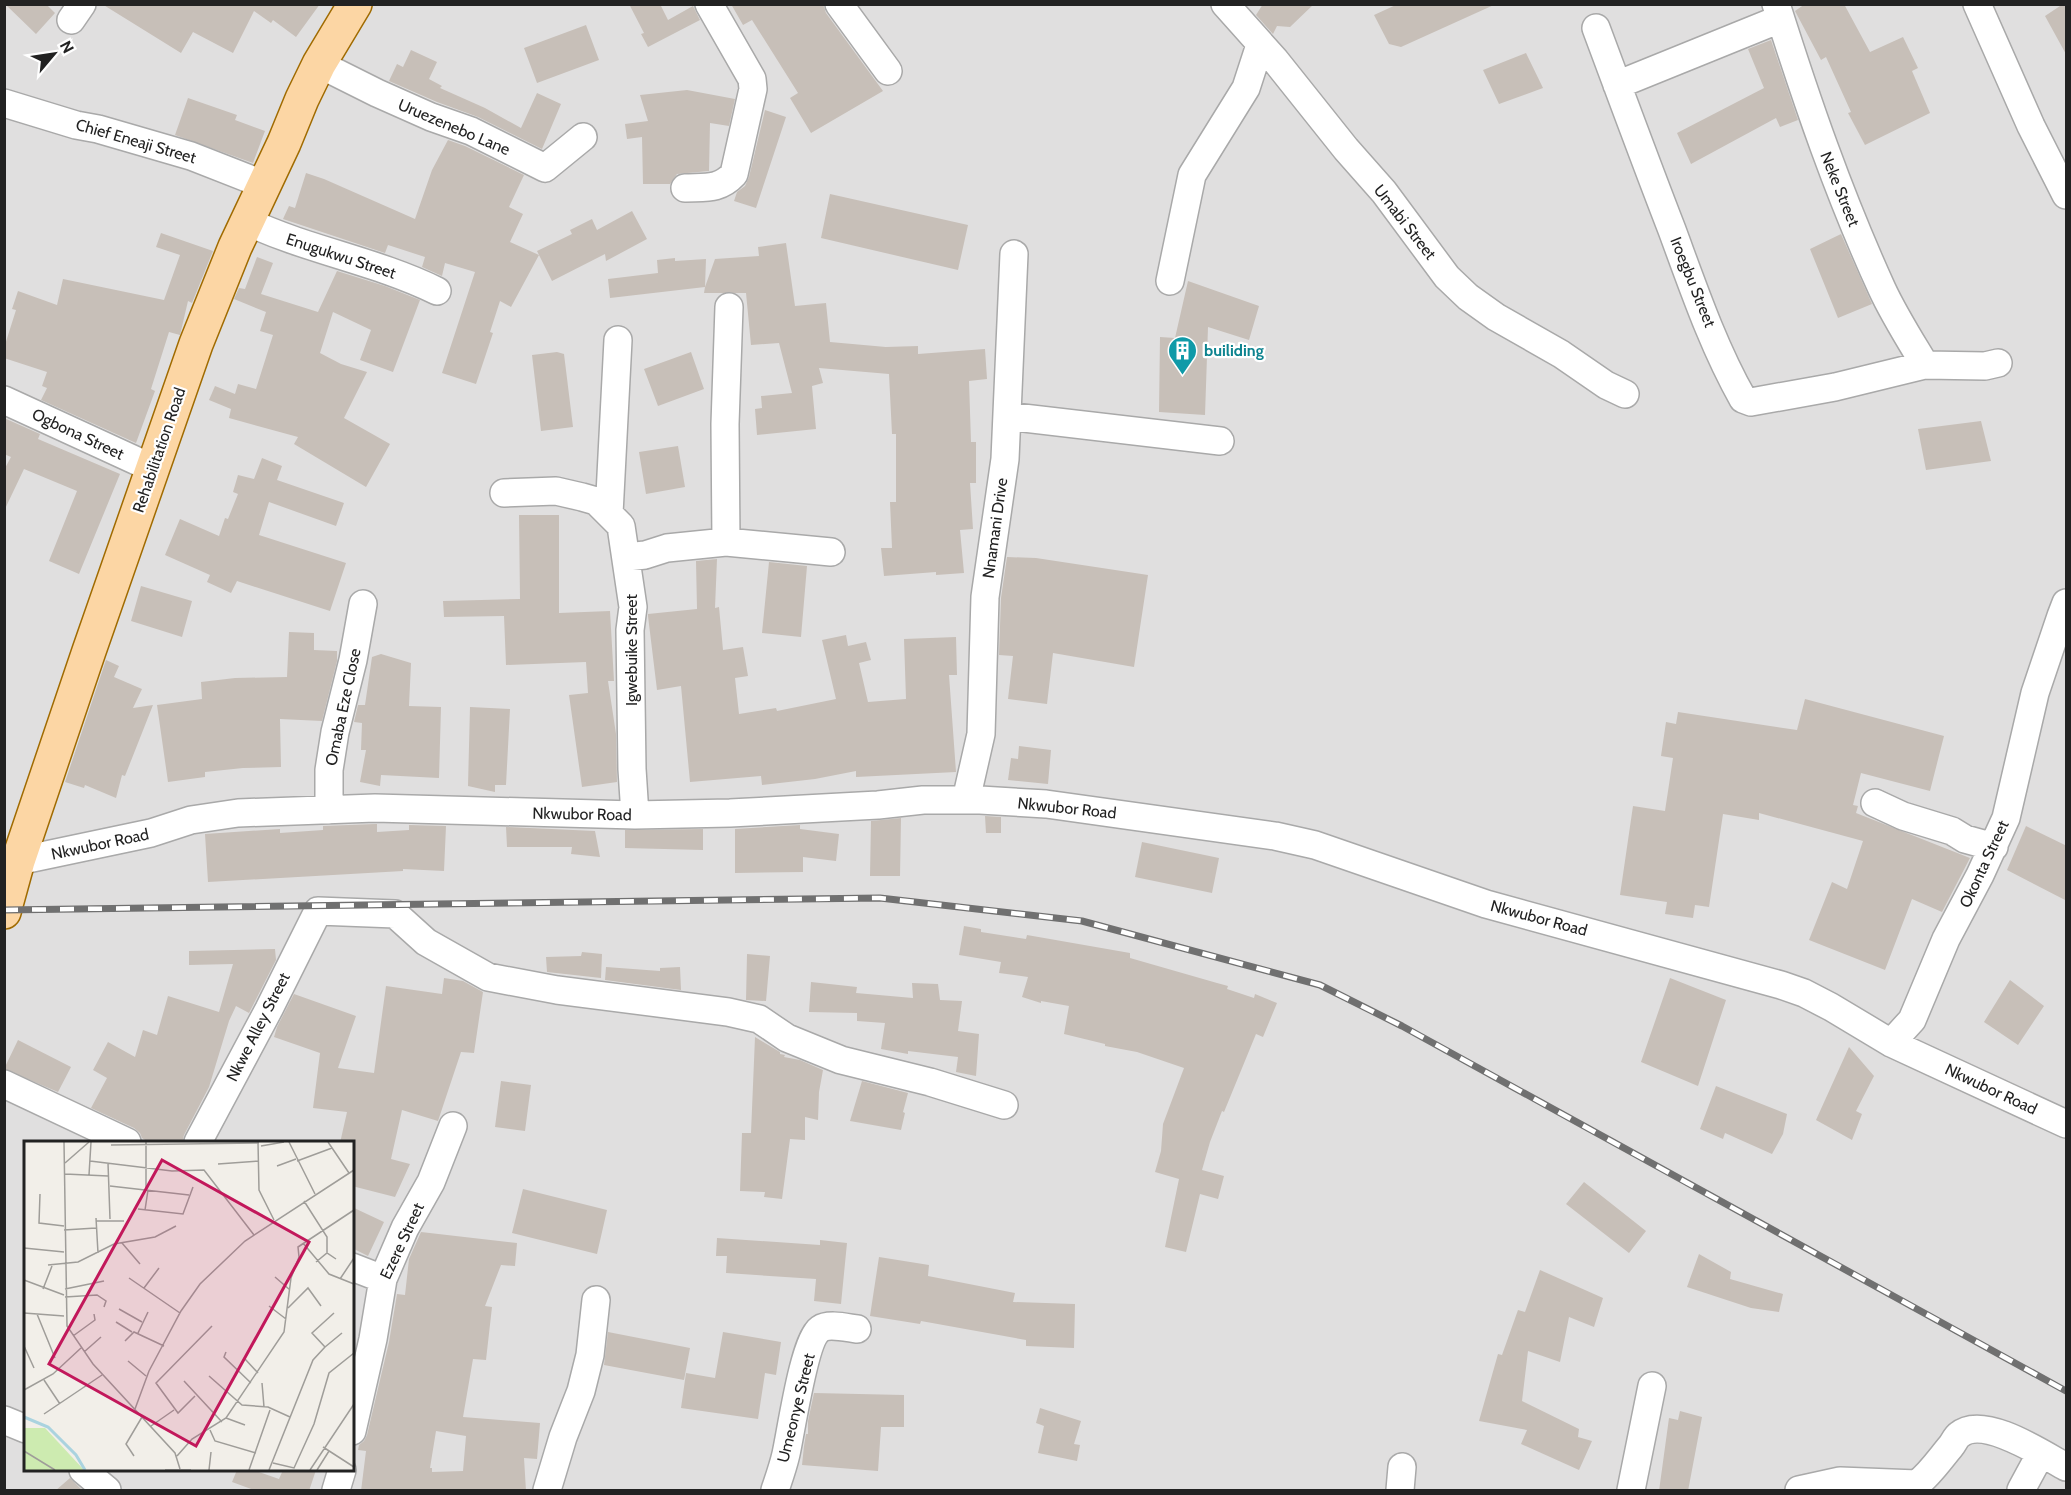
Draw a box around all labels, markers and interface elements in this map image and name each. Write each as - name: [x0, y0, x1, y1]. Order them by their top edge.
- north arrow: [24, 24, 84, 84]
- text: N: [56, 37, 78, 57]
- street label: Uruezenebo Lane: [395, 95, 513, 159]
- street label: Chief Eneaji Street: [74, 115, 199, 167]
- street label: Neke Street: [1816, 149, 1864, 230]
- street label: Umabi Street: [1370, 181, 1441, 264]
- street label: Enugukwu Street: [284, 229, 399, 283]
- street label: Iroegbu Street: [1666, 234, 1720, 330]
- building icon: builiding: [1167, 334, 1199, 376]
- place label: builiding: [1204, 341, 1264, 360]
- street label: Rehabilitation Road: [129, 385, 189, 515]
- street label: Ogbona Street: [29, 404, 128, 464]
- street label: Nnamani Drive: [979, 477, 1011, 579]
- street label: Igwebuike Street: [622, 593, 641, 706]
- street label: Omaba Eze Close: [321, 647, 365, 767]
- street label: Nkwubor Road: [1017, 793, 1117, 823]
- street label: Nkwubor Road: [532, 804, 632, 824]
- street label: Okonta Street: [1955, 817, 2013, 911]
- street label: Nkwubor Road: [49, 824, 151, 864]
- street label: Nkwubor Road: [1489, 896, 1589, 940]
- street label: Nkwe Alley Street: [222, 969, 294, 1085]
- street label: Nkwubor Road: [1942, 1059, 2040, 1119]
- inset map: [24, 1141, 354, 1471]
- street label: Ezere Street: [376, 1199, 428, 1282]
- street label: Umeonye Street: [773, 1351, 819, 1465]

